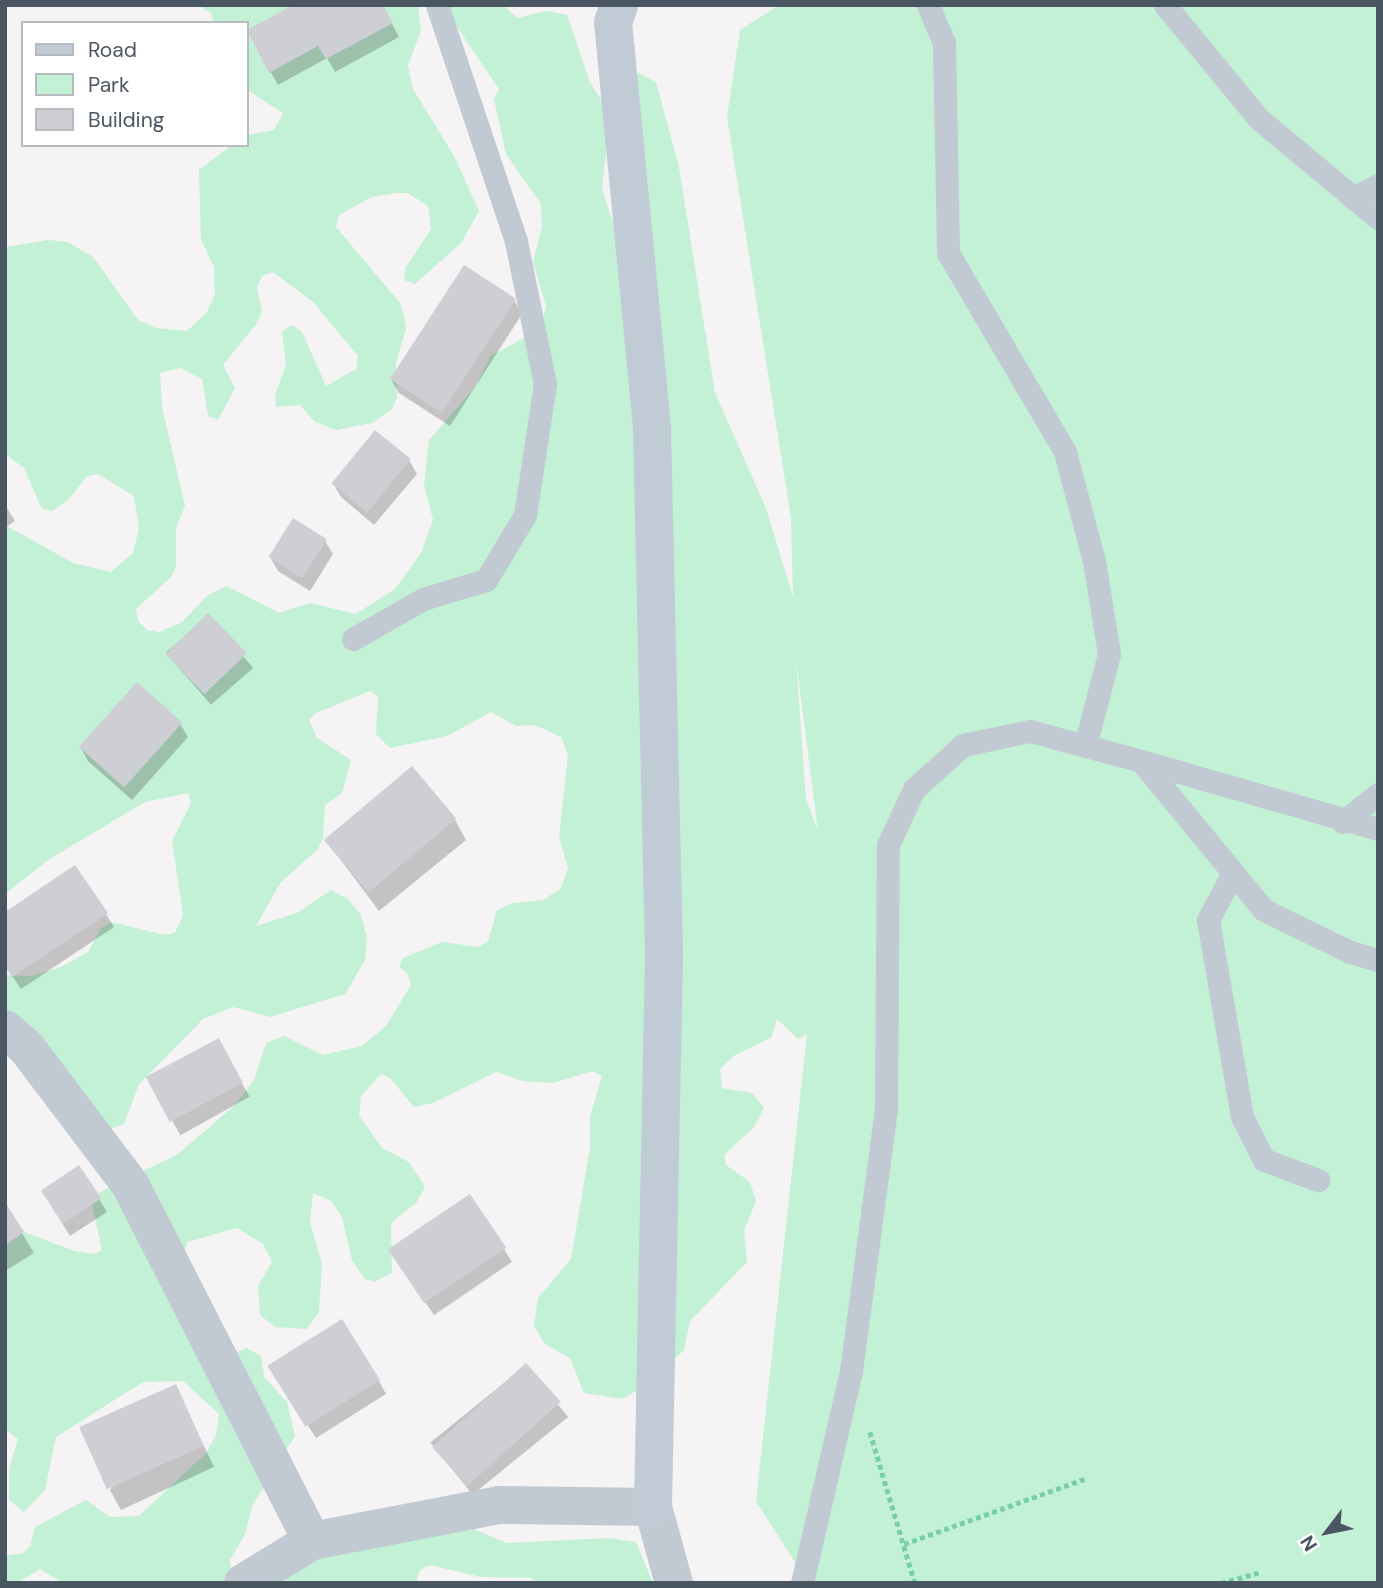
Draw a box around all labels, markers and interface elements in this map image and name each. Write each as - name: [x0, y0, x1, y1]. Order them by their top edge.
- legend: [21, 21, 248, 147]
- text: Road: [88, 36, 137, 64]
- text: Park: [88, 71, 129, 99]
- text: Building: [88, 106, 164, 134]
- north arrow: [1292, 1497, 1362, 1567]
- text: N: [1294, 1531, 1323, 1556]

